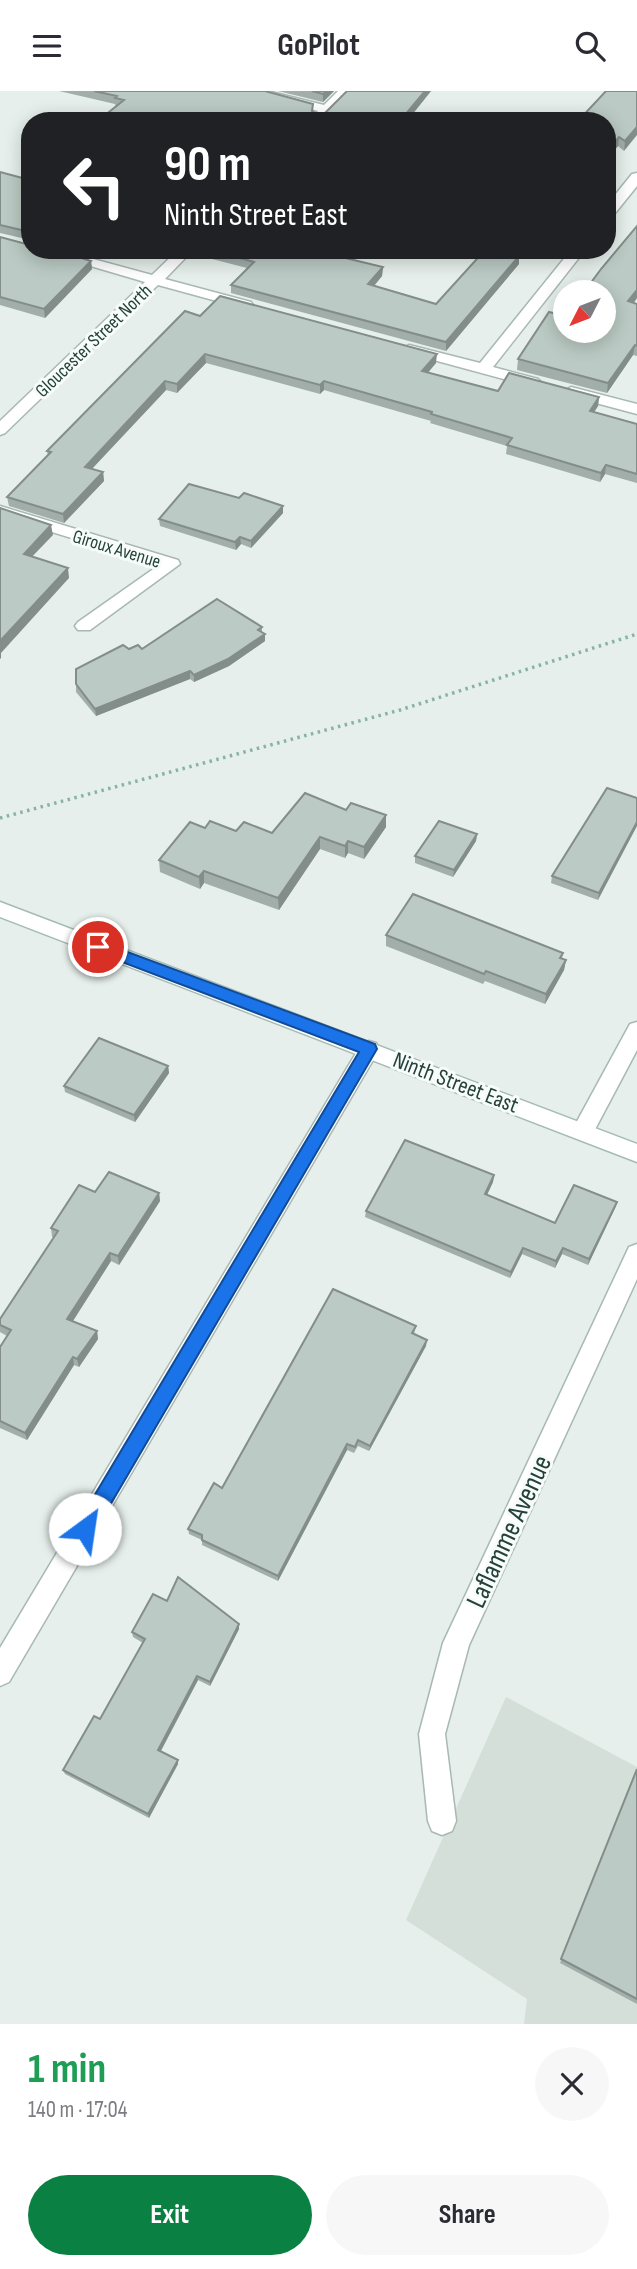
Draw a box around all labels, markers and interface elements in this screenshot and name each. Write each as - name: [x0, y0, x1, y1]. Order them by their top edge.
- text: GoPilot: [277, 26, 360, 65]
- icon: menu: [28, 27, 66, 65]
- icon: search: [571, 27, 609, 65]
- text: 90 m: [164, 136, 251, 195]
- icon: left: [49, 140, 140, 231]
- text: Ninth Street East: [164, 196, 348, 235]
- street label: Gloucester Street North: [31, 280, 157, 402]
- north arrow: [553, 280, 616, 343]
- map controls: [553, 280, 616, 343]
- street label: Giroux Avenue: [70, 525, 163, 574]
- pin: [68, 917, 128, 977]
- icon: arrive: [79, 928, 117, 966]
- street label: Ninth Street East: [389, 1046, 522, 1120]
- street label: Laflamme Avenue: [460, 1450, 559, 1613]
- position arrow: [48, 1492, 122, 1566]
- text: 1 min: [28, 2044, 106, 2095]
- button: close: [535, 2047, 609, 2121]
- text: 140 m · 17:04: [28, 2096, 127, 2124]
- button: Exit: [28, 2175, 312, 2255]
- button: Share: [326, 2175, 609, 2255]

